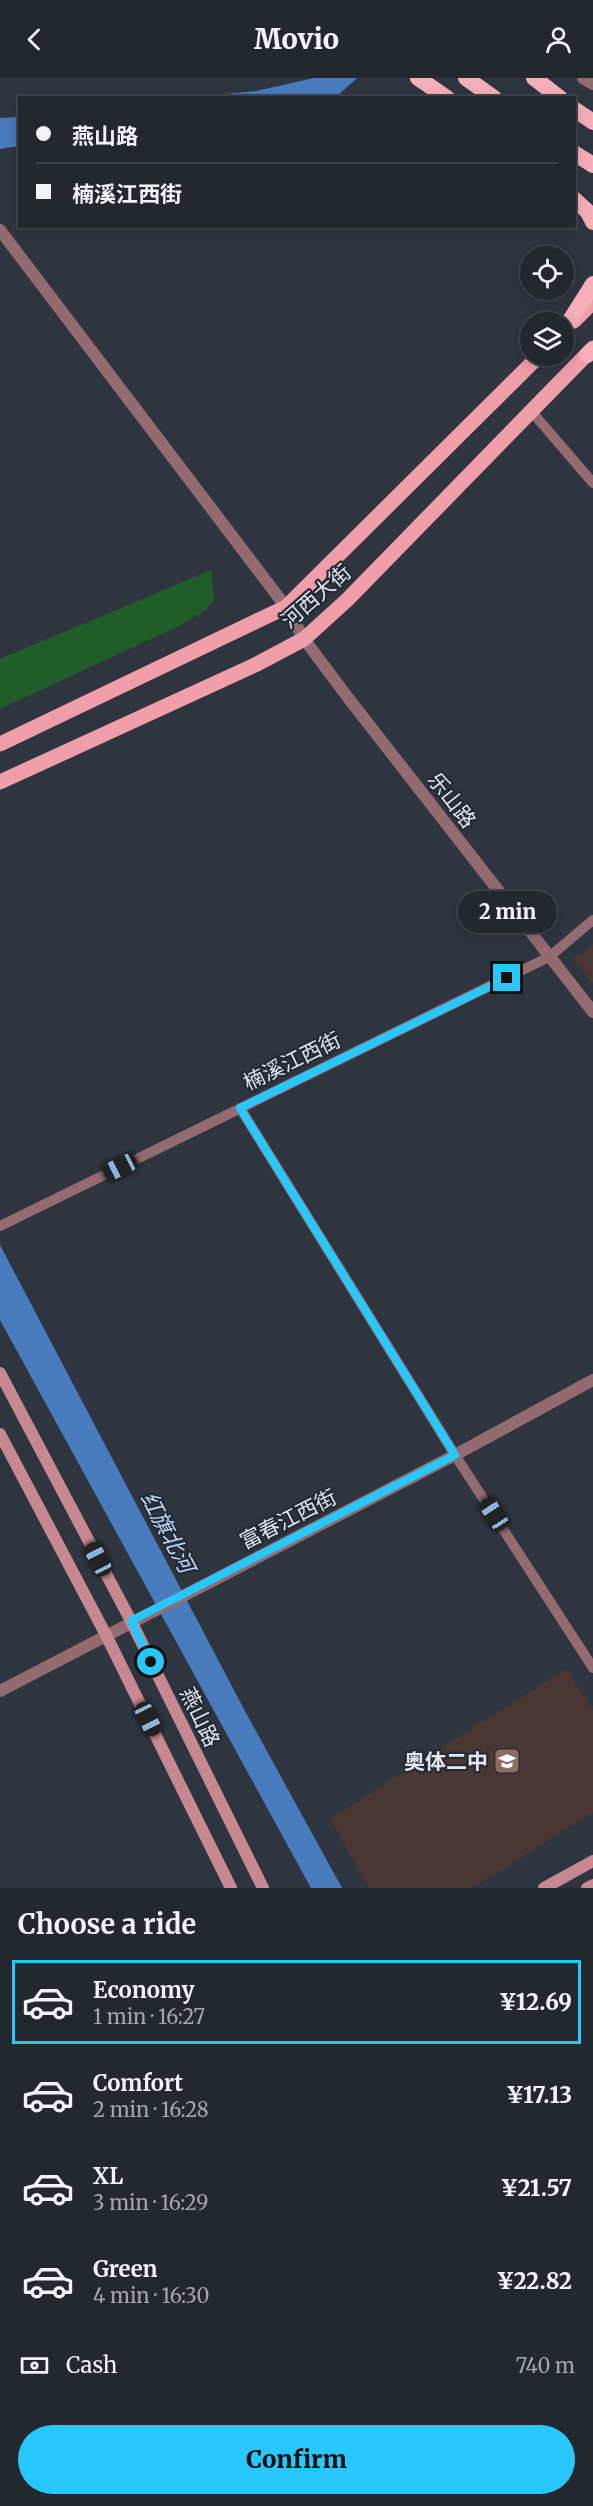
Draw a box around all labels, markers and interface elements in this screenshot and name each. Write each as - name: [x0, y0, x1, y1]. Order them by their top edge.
- text: Movio: [254, 22, 339, 56]
- icon: back: [18, 23, 51, 56]
- icon: person: [542, 23, 575, 56]
- text: 燕山路: [72, 122, 138, 150]
- text: 楠溪江西街: [72, 180, 182, 208]
- map controls: [520, 246, 574, 366]
- button: locate: [520, 246, 574, 300]
- button: layers: [520, 312, 574, 366]
- street label: 河西大街: [275, 558, 357, 634]
- street label: 乐山路: [422, 767, 482, 833]
- callout: 2 min: [458, 891, 556, 933]
- text: 2 min: [479, 899, 536, 924]
- route end: [493, 964, 520, 991]
- street label: 楠溪江西街: [239, 1026, 345, 1096]
- car: [100, 1151, 140, 1183]
- street label: 富春江西街: [235, 1483, 341, 1555]
- water label: 红旗北河: [135, 1487, 203, 1581]
- car: [477, 1494, 511, 1534]
- car: [82, 1539, 114, 1579]
- route start: [137, 1648, 164, 1675]
- street label: 燕山路: [174, 1683, 226, 1751]
- car: [132, 1699, 164, 1739]
- school or university icon: 奥体二中: [492, 1746, 522, 1776]
- place label: 奥体二中: [404, 1748, 488, 1775]
- text: Choose a ride: [18, 1907, 196, 1941]
- icon: car: [21, 1975, 75, 2029]
- text: Economy: [93, 1976, 194, 2004]
- text: ¥12.69: [499, 1988, 572, 2016]
- text: 1 min · 16:27: [93, 2004, 205, 2029]
- icon: car: [21, 2068, 75, 2122]
- text: Comfort: [93, 2069, 183, 2097]
- text: ¥17.13: [506, 2081, 572, 2109]
- text: 2 min · 16:28: [93, 2097, 209, 2122]
- icon: car: [21, 2161, 75, 2215]
- text: XL: [93, 2162, 123, 2190]
- text: ¥21.57: [501, 2174, 572, 2202]
- text: 3 min · 16:29: [93, 2190, 208, 2215]
- icon: car: [21, 2254, 75, 2308]
- text: Green: [93, 2255, 157, 2283]
- text: ¥22.82: [497, 2267, 572, 2295]
- text: 4 min · 16:30: [93, 2283, 209, 2308]
- icon: cash: [18, 2349, 51, 2382]
- text: Cash: [66, 2351, 117, 2379]
- text: 740 m: [516, 2353, 575, 2378]
- button: Confirm: [18, 2425, 575, 2494]

